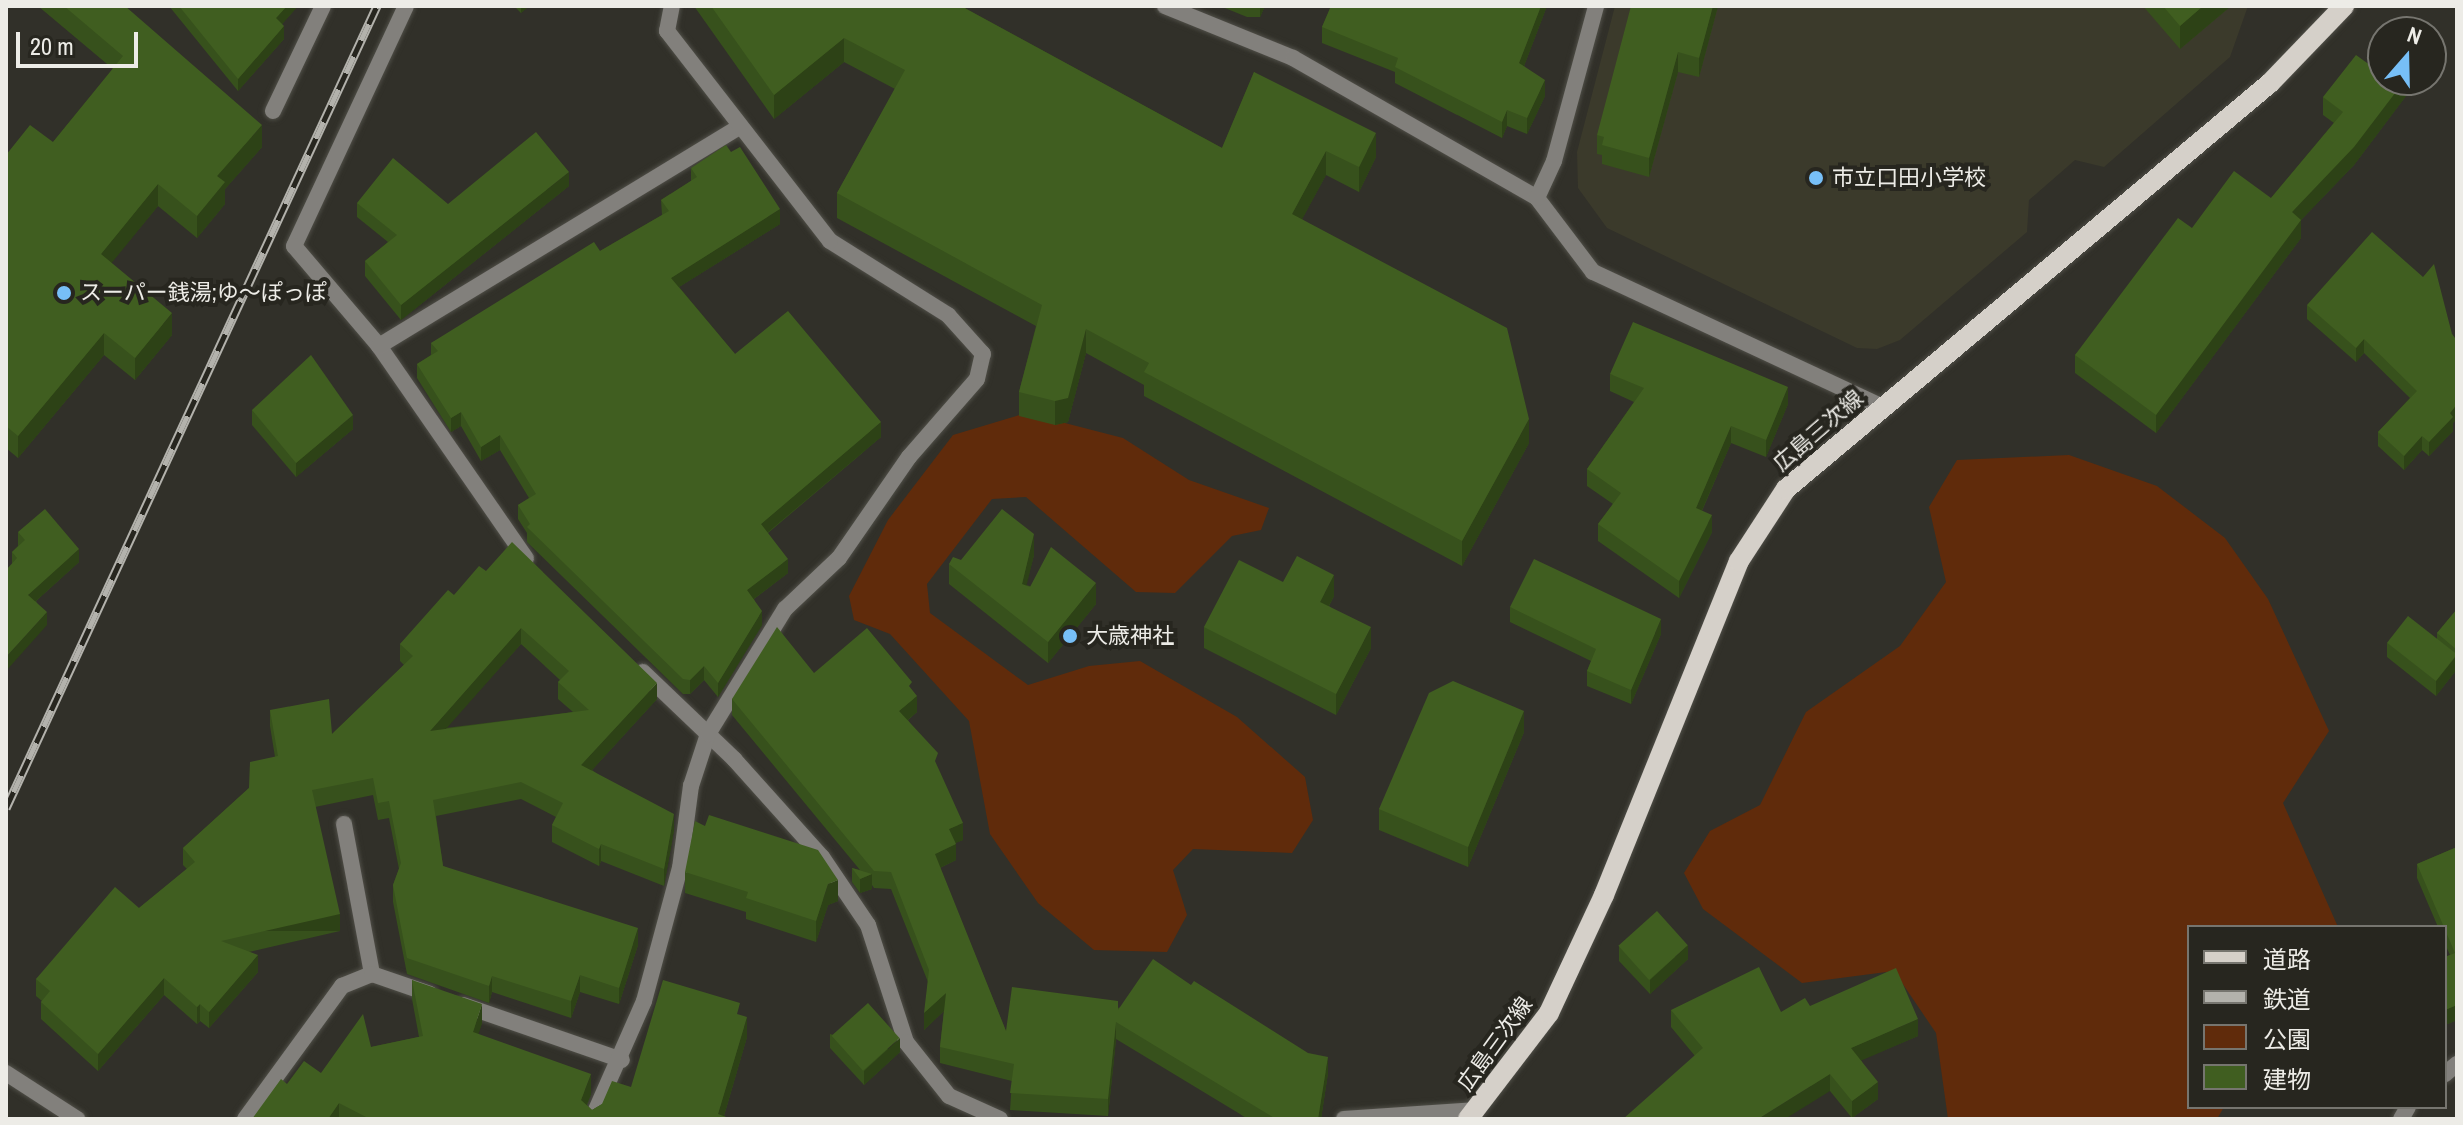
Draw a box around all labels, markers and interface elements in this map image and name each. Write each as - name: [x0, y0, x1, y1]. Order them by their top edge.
- scale bar: [20, 16, 142, 66]
- north arrow: [2367, 16, 2447, 96]
- text: N: [2403, 19, 2426, 52]
- text: 20 m: [30, 30, 74, 62]
- place label: 市立口田小学校: [1832, 165, 1986, 191]
- marker: 市立口田小学校: [1807, 169, 1825, 187]
- place label: スーパー銭湯;ゆ～ぽっぽ: [80, 280, 327, 306]
- marker: スーパー銭湯;ゆ～ぽっぽ: [55, 284, 73, 302]
- street label: 広島三次線: [1768, 385, 1868, 477]
- place label: 大歳神社: [1086, 623, 1174, 649]
- marker: 大歳神社: [1061, 627, 1079, 645]
- legend: [2187, 925, 2447, 1109]
- text: 道路: [2263, 943, 2311, 975]
- text: 鉄道: [2263, 983, 2311, 1015]
- street label: 広島三次線: [1452, 992, 1538, 1096]
- text: 公園: [2263, 1023, 2311, 1055]
- text: 建物: [2263, 1063, 2311, 1095]

